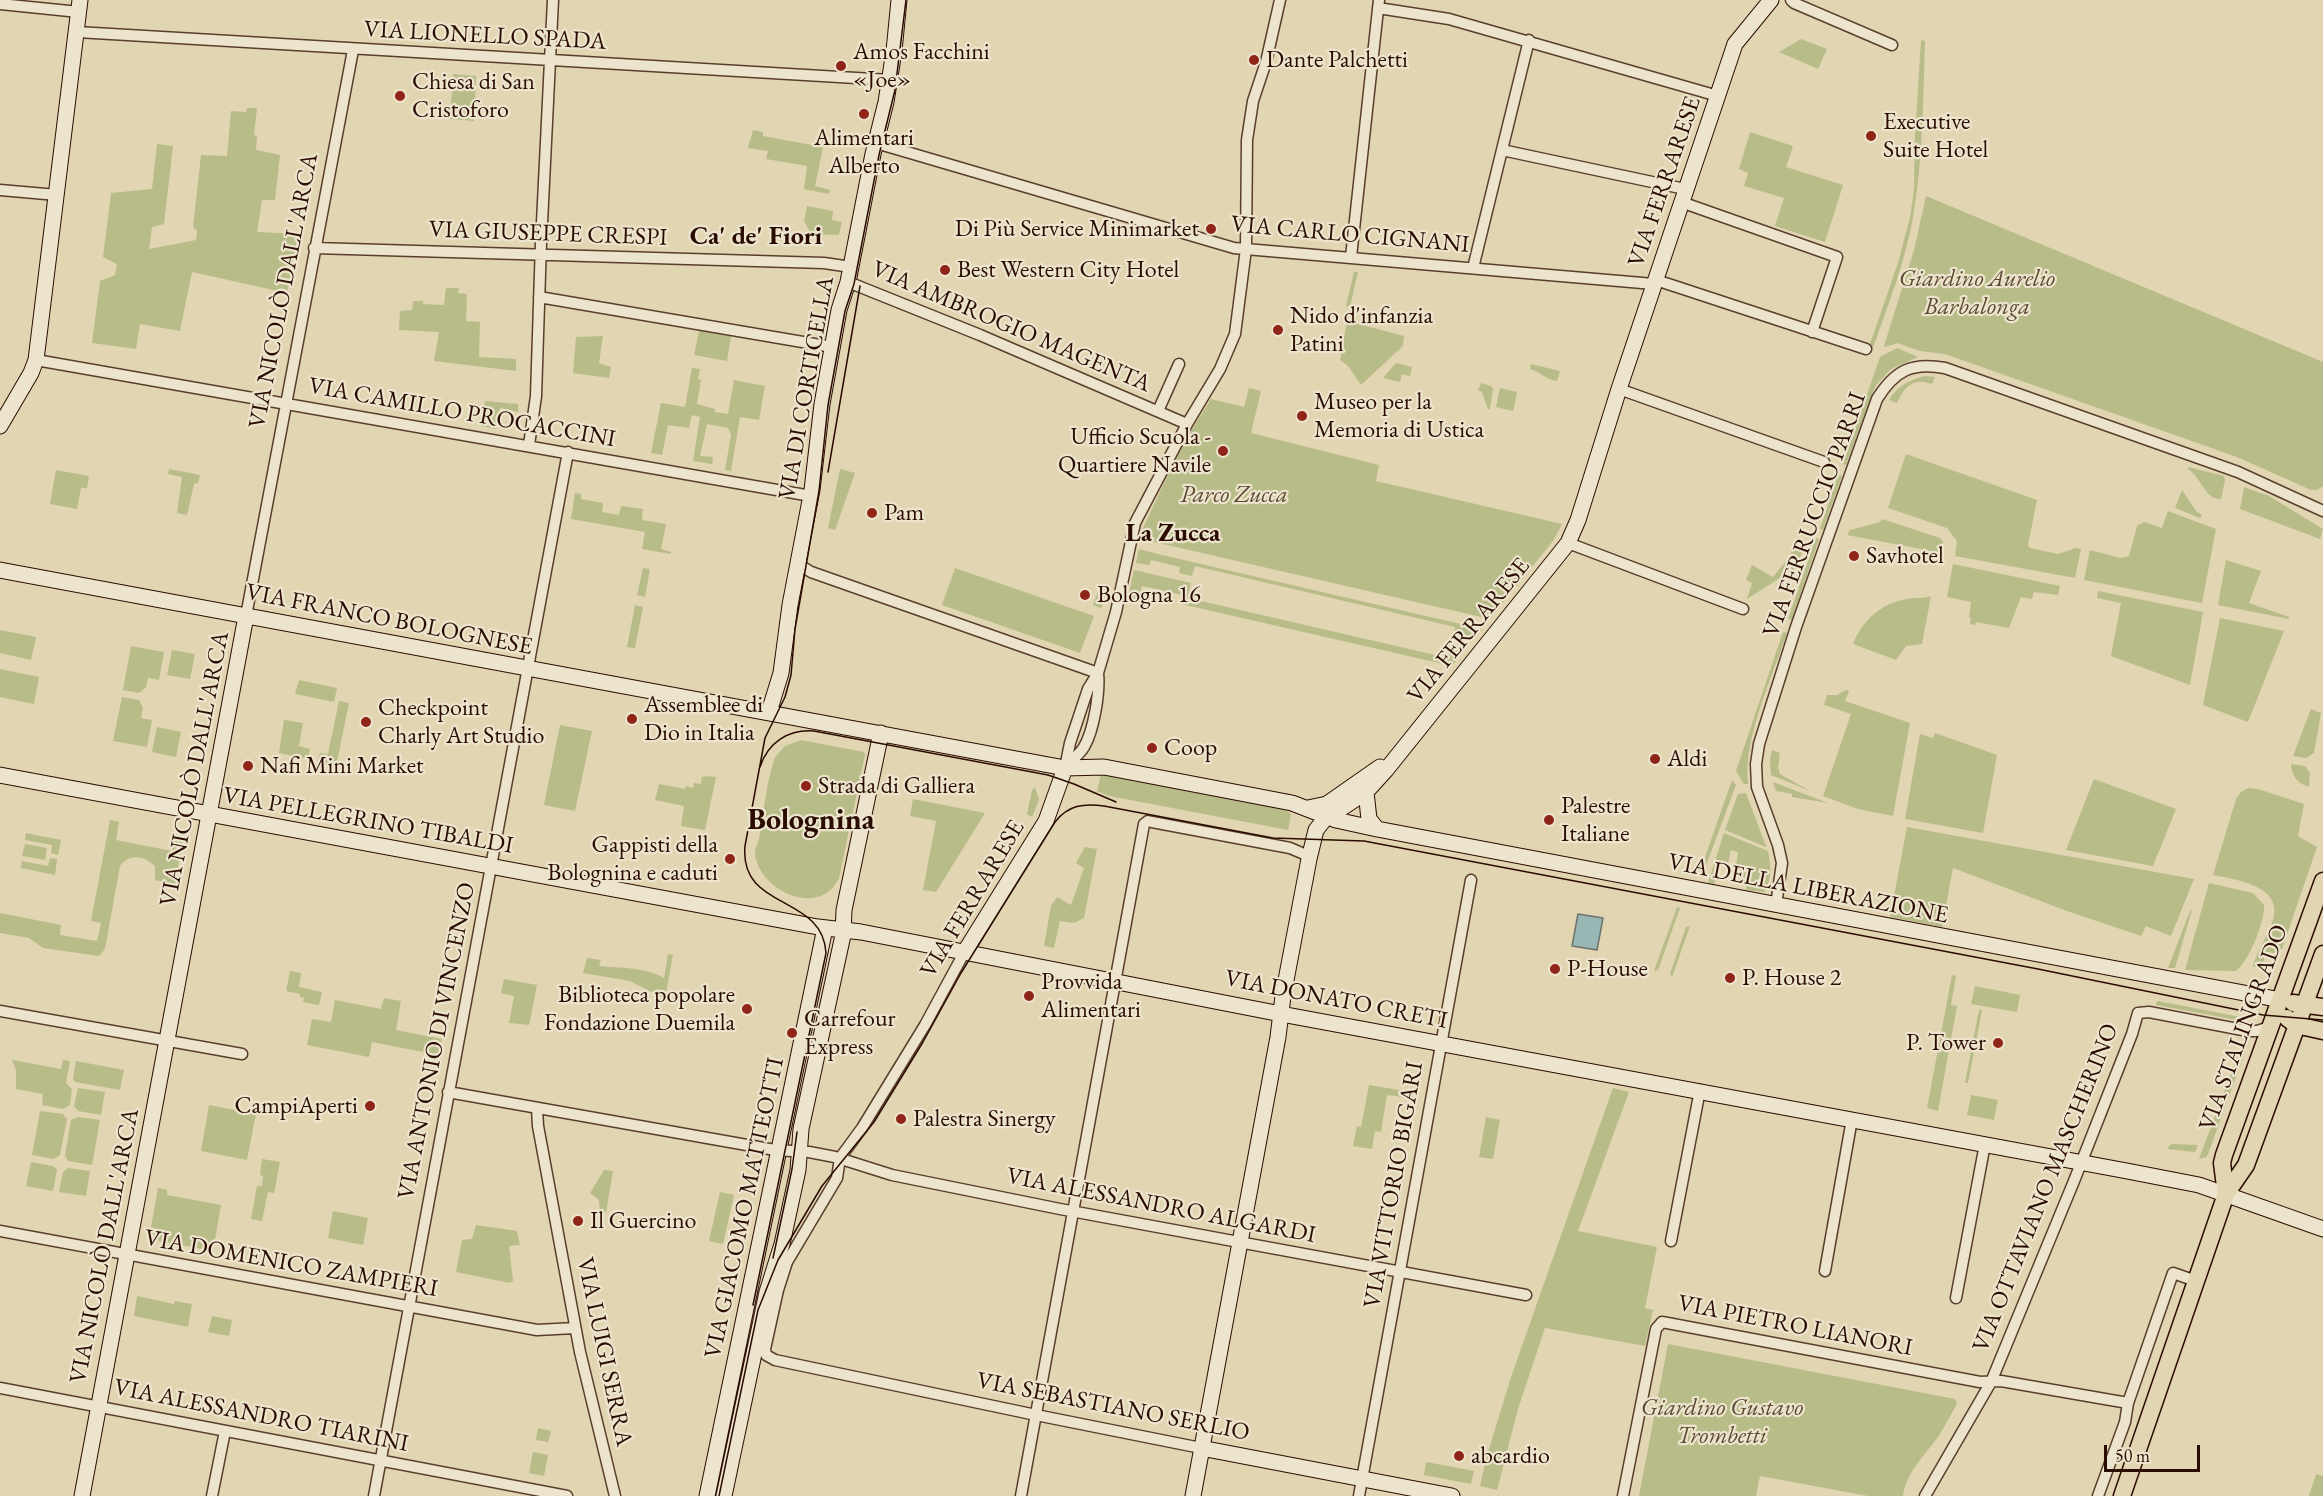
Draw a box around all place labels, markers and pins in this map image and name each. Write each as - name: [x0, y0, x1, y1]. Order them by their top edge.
- place label: Amos Facchini «Joe»: [853, 38, 990, 94]
- place label: Dante Palchetti: [1266, 46, 1408, 74]
- marker: Dante Palchetti: [1247, 53, 1261, 67]
- marker: Amos Facchini «Joe»: [834, 59, 848, 73]
- place label: Chiesa di San Cristoforo: [412, 68, 535, 124]
- marker: Chiesa di San Cristoforo: [393, 89, 407, 103]
- marker: Alimentari Alberto: [857, 107, 871, 121]
- place label: Executive Suite Hotel: [1883, 108, 1988, 164]
- place label: Alimentari Alberto: [814, 124, 914, 180]
- marker: Executive Suite Hotel: [1864, 129, 1878, 143]
- place label: Di Più Service Minimarket: [955, 215, 1199, 243]
- marker: Di Più Service Minimarket: [1204, 222, 1218, 236]
- place label: Best Western City Hotel: [957, 256, 1179, 284]
- marker: Best Western City Hotel: [938, 263, 952, 277]
- place label: Nido d'infanzia Patini: [1290, 302, 1433, 358]
- marker: Nido d'infanzia Patini: [1271, 323, 1285, 337]
- place label: Museo per la Memoria di Ustica: [1314, 388, 1484, 444]
- marker: Museo per la Memoria di Ustica: [1295, 409, 1309, 423]
- place label: Ufficio Scuola - Quartiere Navile: [1058, 423, 1211, 479]
- marker: Ufficio Scuola - Quartiere Navile: [1216, 444, 1230, 458]
- place label: Pam: [884, 499, 924, 527]
- marker: Pam: [865, 506, 879, 520]
- place label: Savhotel: [1866, 542, 1944, 570]
- marker: Savhotel: [1847, 549, 1861, 563]
- place label: Bologna 16: [1097, 581, 1201, 609]
- marker: Bologna 16: [1078, 588, 1092, 602]
- place label: Assemblee di Dio in Italia: [644, 691, 763, 747]
- place label: Checkpoint Charly Art Studio: [378, 694, 544, 750]
- marker: Assemblee di Dio in Italia: [625, 712, 639, 726]
- marker: Checkpoint Charly Art Studio: [359, 715, 373, 729]
- place label: Coop: [1164, 734, 1217, 762]
- marker: Coop: [1145, 741, 1159, 755]
- place label: Aldi: [1667, 745, 1707, 773]
- place label: Nafi Mini Market: [260, 752, 424, 780]
- marker: Aldi: [1648, 752, 1662, 766]
- marker: Nafi Mini Market: [241, 759, 255, 773]
- place label: Strada di Galliera: [818, 772, 975, 800]
- marker: Strada di Galliera: [799, 779, 813, 793]
- place label: Palestre Italiane: [1561, 792, 1630, 848]
- marker: Palestre Italiane: [1542, 813, 1556, 827]
- place label: Gappisti della Bolognina e caduti: [547, 831, 718, 887]
- marker: Gappisti della Bolognina e caduti: [723, 852, 737, 866]
- place label: P-House: [1567, 955, 1648, 983]
- marker: P-House: [1548, 962, 1562, 976]
- place label: P. House 2: [1742, 964, 1841, 992]
- place label: Provvida Alimentari: [1041, 968, 1141, 1024]
- marker: P. House 2: [1723, 971, 1737, 985]
- place label: Biblioteca popolare Fondazione Duemila: [544, 981, 735, 1037]
- marker: Provvida Alimentari: [1022, 989, 1036, 1003]
- marker: Biblioteca popolare Fondazione Duemila: [740, 1002, 754, 1016]
- place label: Carrefour Express: [804, 1005, 896, 1061]
- marker: Carrefour Express: [785, 1026, 799, 1040]
- place label: P. Tower: [1906, 1029, 1986, 1057]
- marker: P. Tower: [1991, 1036, 2005, 1050]
- place label: CampiAperti: [235, 1092, 358, 1120]
- marker: CampiAperti: [363, 1099, 377, 1113]
- place label: Palestra Sinergy: [913, 1105, 1055, 1133]
- marker: Palestra Sinergy: [894, 1112, 908, 1126]
- place label: Il Guercino: [590, 1207, 696, 1235]
- marker: Il Guercino: [571, 1214, 585, 1228]
- place label: abcardio: [1471, 1442, 1550, 1470]
- marker: abcardio: [1452, 1449, 1466, 1463]

